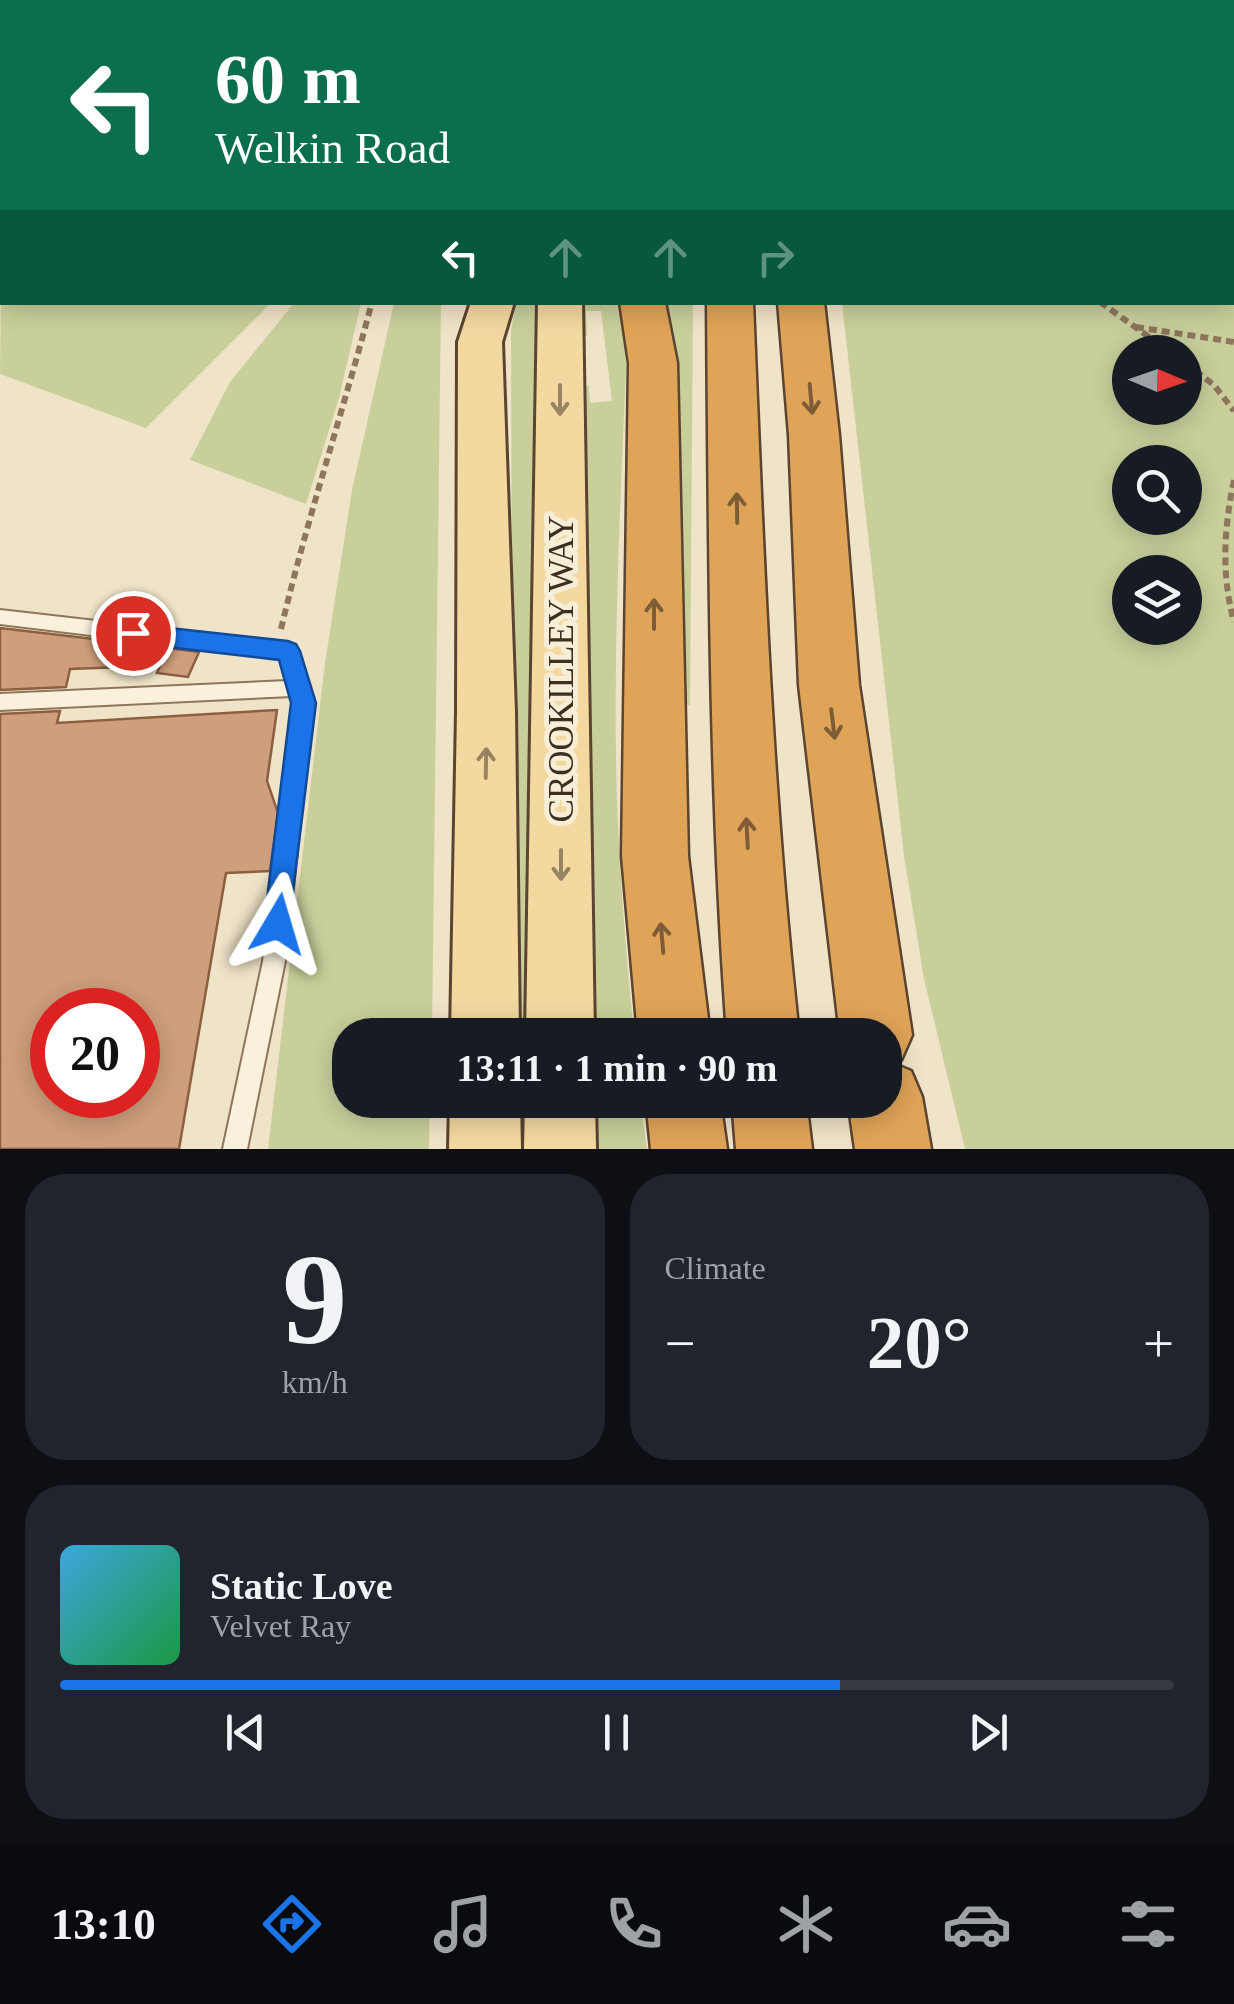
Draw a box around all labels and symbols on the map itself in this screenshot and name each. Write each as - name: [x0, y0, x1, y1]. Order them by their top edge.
- north arrow: [1112, 335, 1202, 425]
- one-way arrow: [550, 382, 570, 415]
- one-way arrow: [802, 383, 821, 415]
- one-way arrow: [727, 493, 746, 525]
- street label: CROOKILLEY WAY: [542, 516, 581, 822]
- pin: [91, 591, 176, 676]
- one-way arrow: [644, 598, 664, 630]
- one-way arrow: [824, 707, 843, 739]
- one-way arrow: [476, 747, 495, 779]
- one-way arrow: [737, 818, 756, 850]
- one-way arrow: [552, 848, 570, 880]
- position arrow: [226, 872, 330, 976]
- one-way arrow: [653, 923, 672, 955]
- speed limit sign: 20: [30, 988, 160, 1118]

